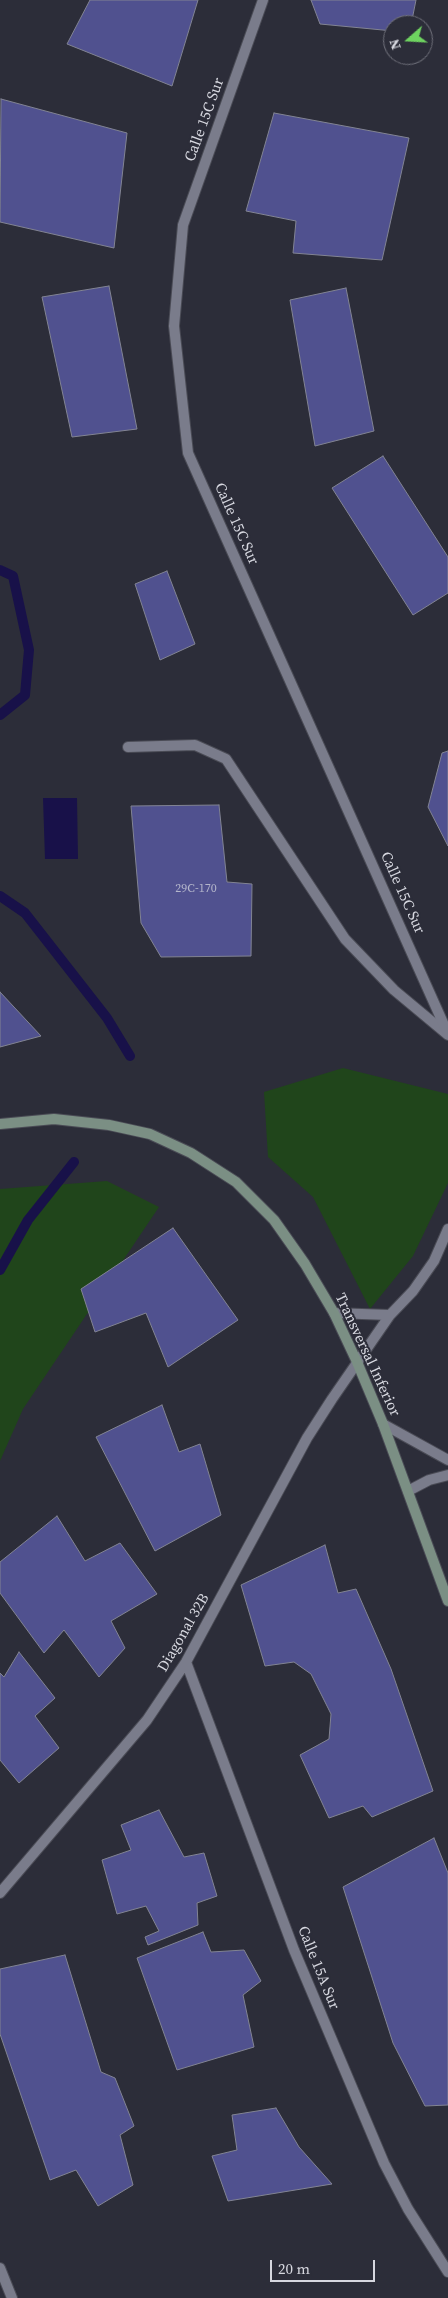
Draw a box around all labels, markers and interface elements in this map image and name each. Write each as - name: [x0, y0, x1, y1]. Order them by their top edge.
- north arrow: [383, 15, 433, 65]
- text: N: [384, 36, 406, 53]
- street label: Calle 15C Sur: [182, 76, 228, 164]
- street label: Calle 15C Sur: [210, 480, 262, 568]
- street label: Calle 15C Sur: [376, 849, 428, 937]
- house number: 29C-170: [175, 882, 217, 896]
- street label: Transversal Inferior: [331, 1290, 403, 1420]
- street label: Diagonal 32B: [154, 1591, 214, 1675]
- street label: Calle 15A Sur: [293, 1924, 343, 2012]
- scale bar: [273, 2250, 378, 2282]
- text: 20 m: [278, 2258, 310, 2279]

